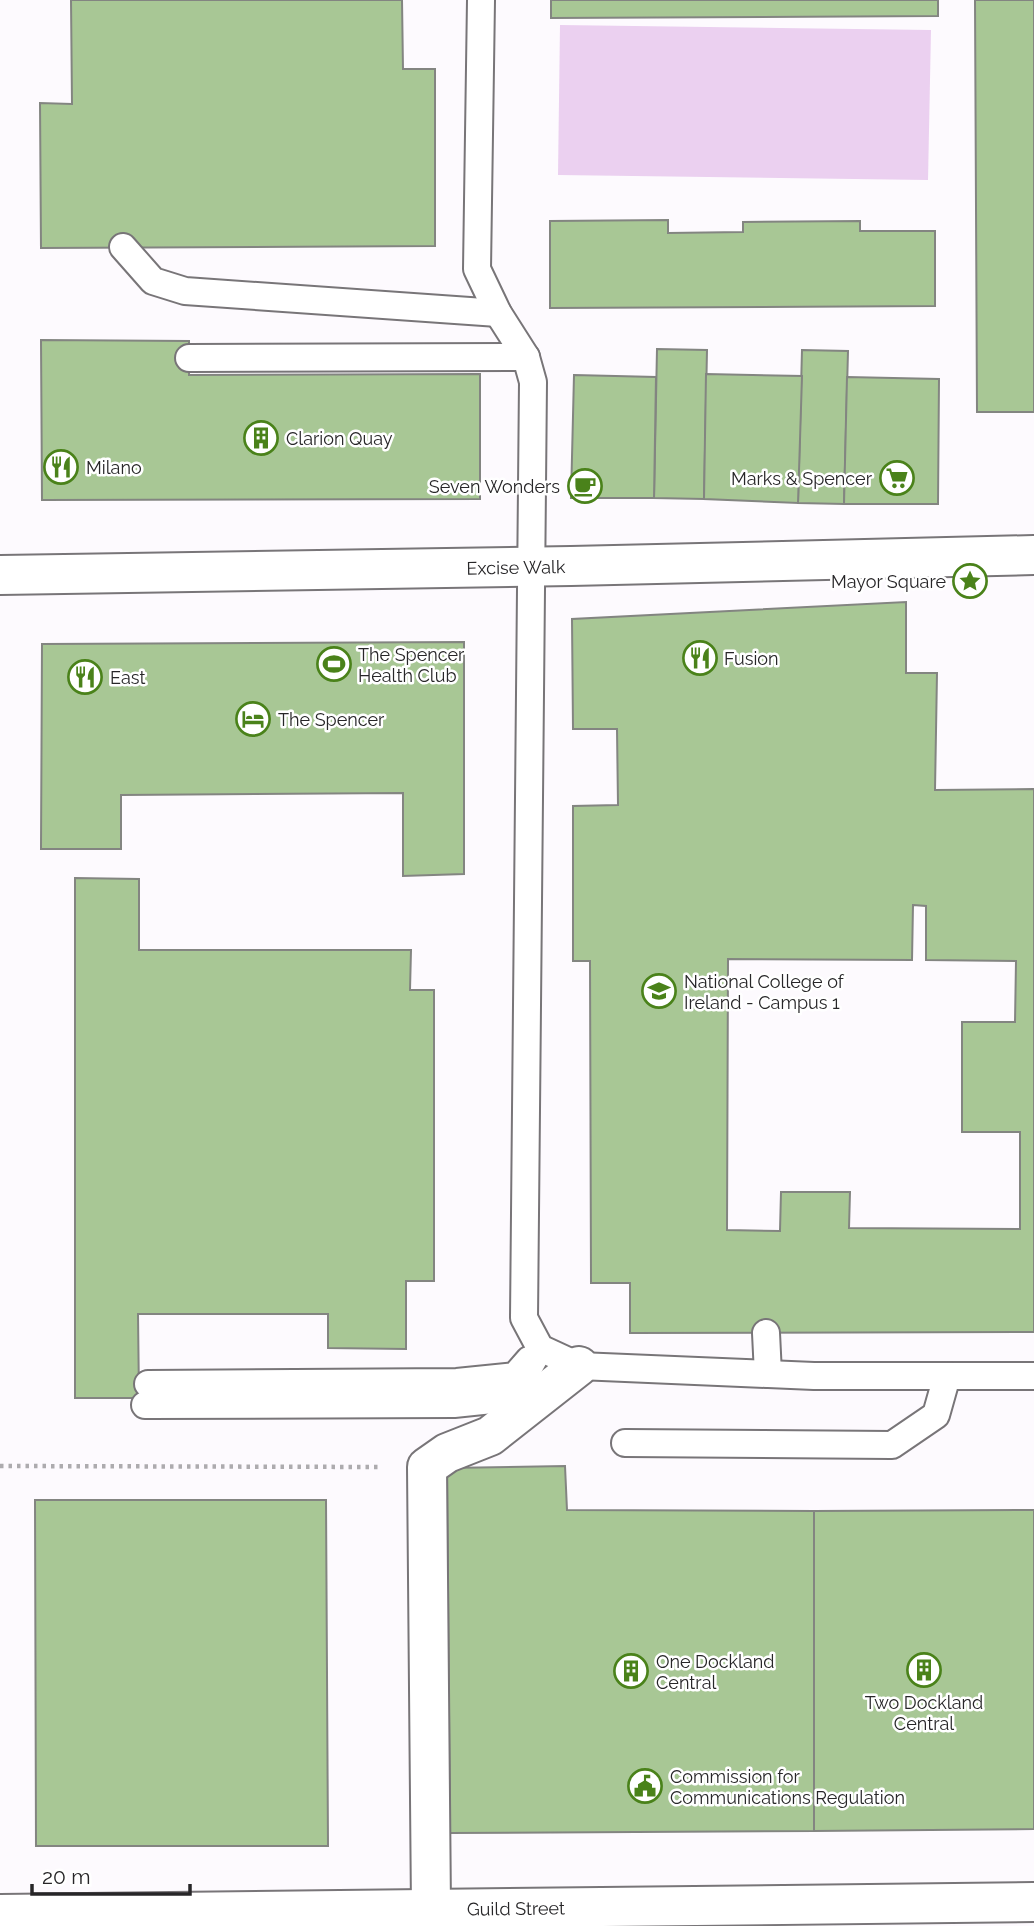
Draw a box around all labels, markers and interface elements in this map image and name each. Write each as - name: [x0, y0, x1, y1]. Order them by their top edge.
- building icon: Clarion Quay: [242, 419, 280, 457]
- place label: Clarion Quay: [286, 428, 393, 449]
- restaurant icon: Milano: [42, 448, 80, 486]
- place label: Milano: [86, 457, 142, 478]
- supermarket icon: Marks & Spencer: [878, 459, 916, 497]
- cafe icon: Seven Wonders: [566, 467, 604, 505]
- place label: Marks & Spencer: [731, 468, 873, 489]
- place label: Seven Wonders: [429, 476, 560, 497]
- street label: Excise Walk: [466, 556, 566, 578]
- place icon: Mayor Square: [951, 562, 989, 600]
- place label: Mayor Square: [831, 571, 946, 592]
- restaurant icon: Fusion: [681, 639, 719, 677]
- place label: The Spencer Health Club: [358, 644, 465, 686]
- sports icon: The Spencer Health Club: [315, 645, 353, 683]
- place label: Fusion: [724, 648, 779, 669]
- restaurant icon: East: [66, 658, 104, 696]
- place label: East: [110, 667, 145, 688]
- hotel icon: The Spencer: [234, 700, 272, 738]
- place label: The Spencer: [278, 709, 385, 730]
- place label: National College of Ireland - Campus 1: [684, 971, 845, 1013]
- school or university icon: National College of Ireland - Campus 1: [640, 972, 678, 1010]
- place label: One Dockland Central: [656, 1651, 775, 1693]
- building icon: Two Dockland Central: [905, 1651, 943, 1689]
- building icon: One Dockland Central: [612, 1652, 650, 1690]
- place label: Two Dockland Central: [865, 1692, 983, 1734]
- place label: Commission for Communications Regulation: [670, 1766, 905, 1808]
- public building icon: Commission for Communications Regulation: [626, 1767, 664, 1805]
- scale bar: [32, 1853, 189, 1897]
- text: 20 m: [42, 1864, 90, 1889]
- street label: Guild Street: [467, 1897, 565, 1919]

